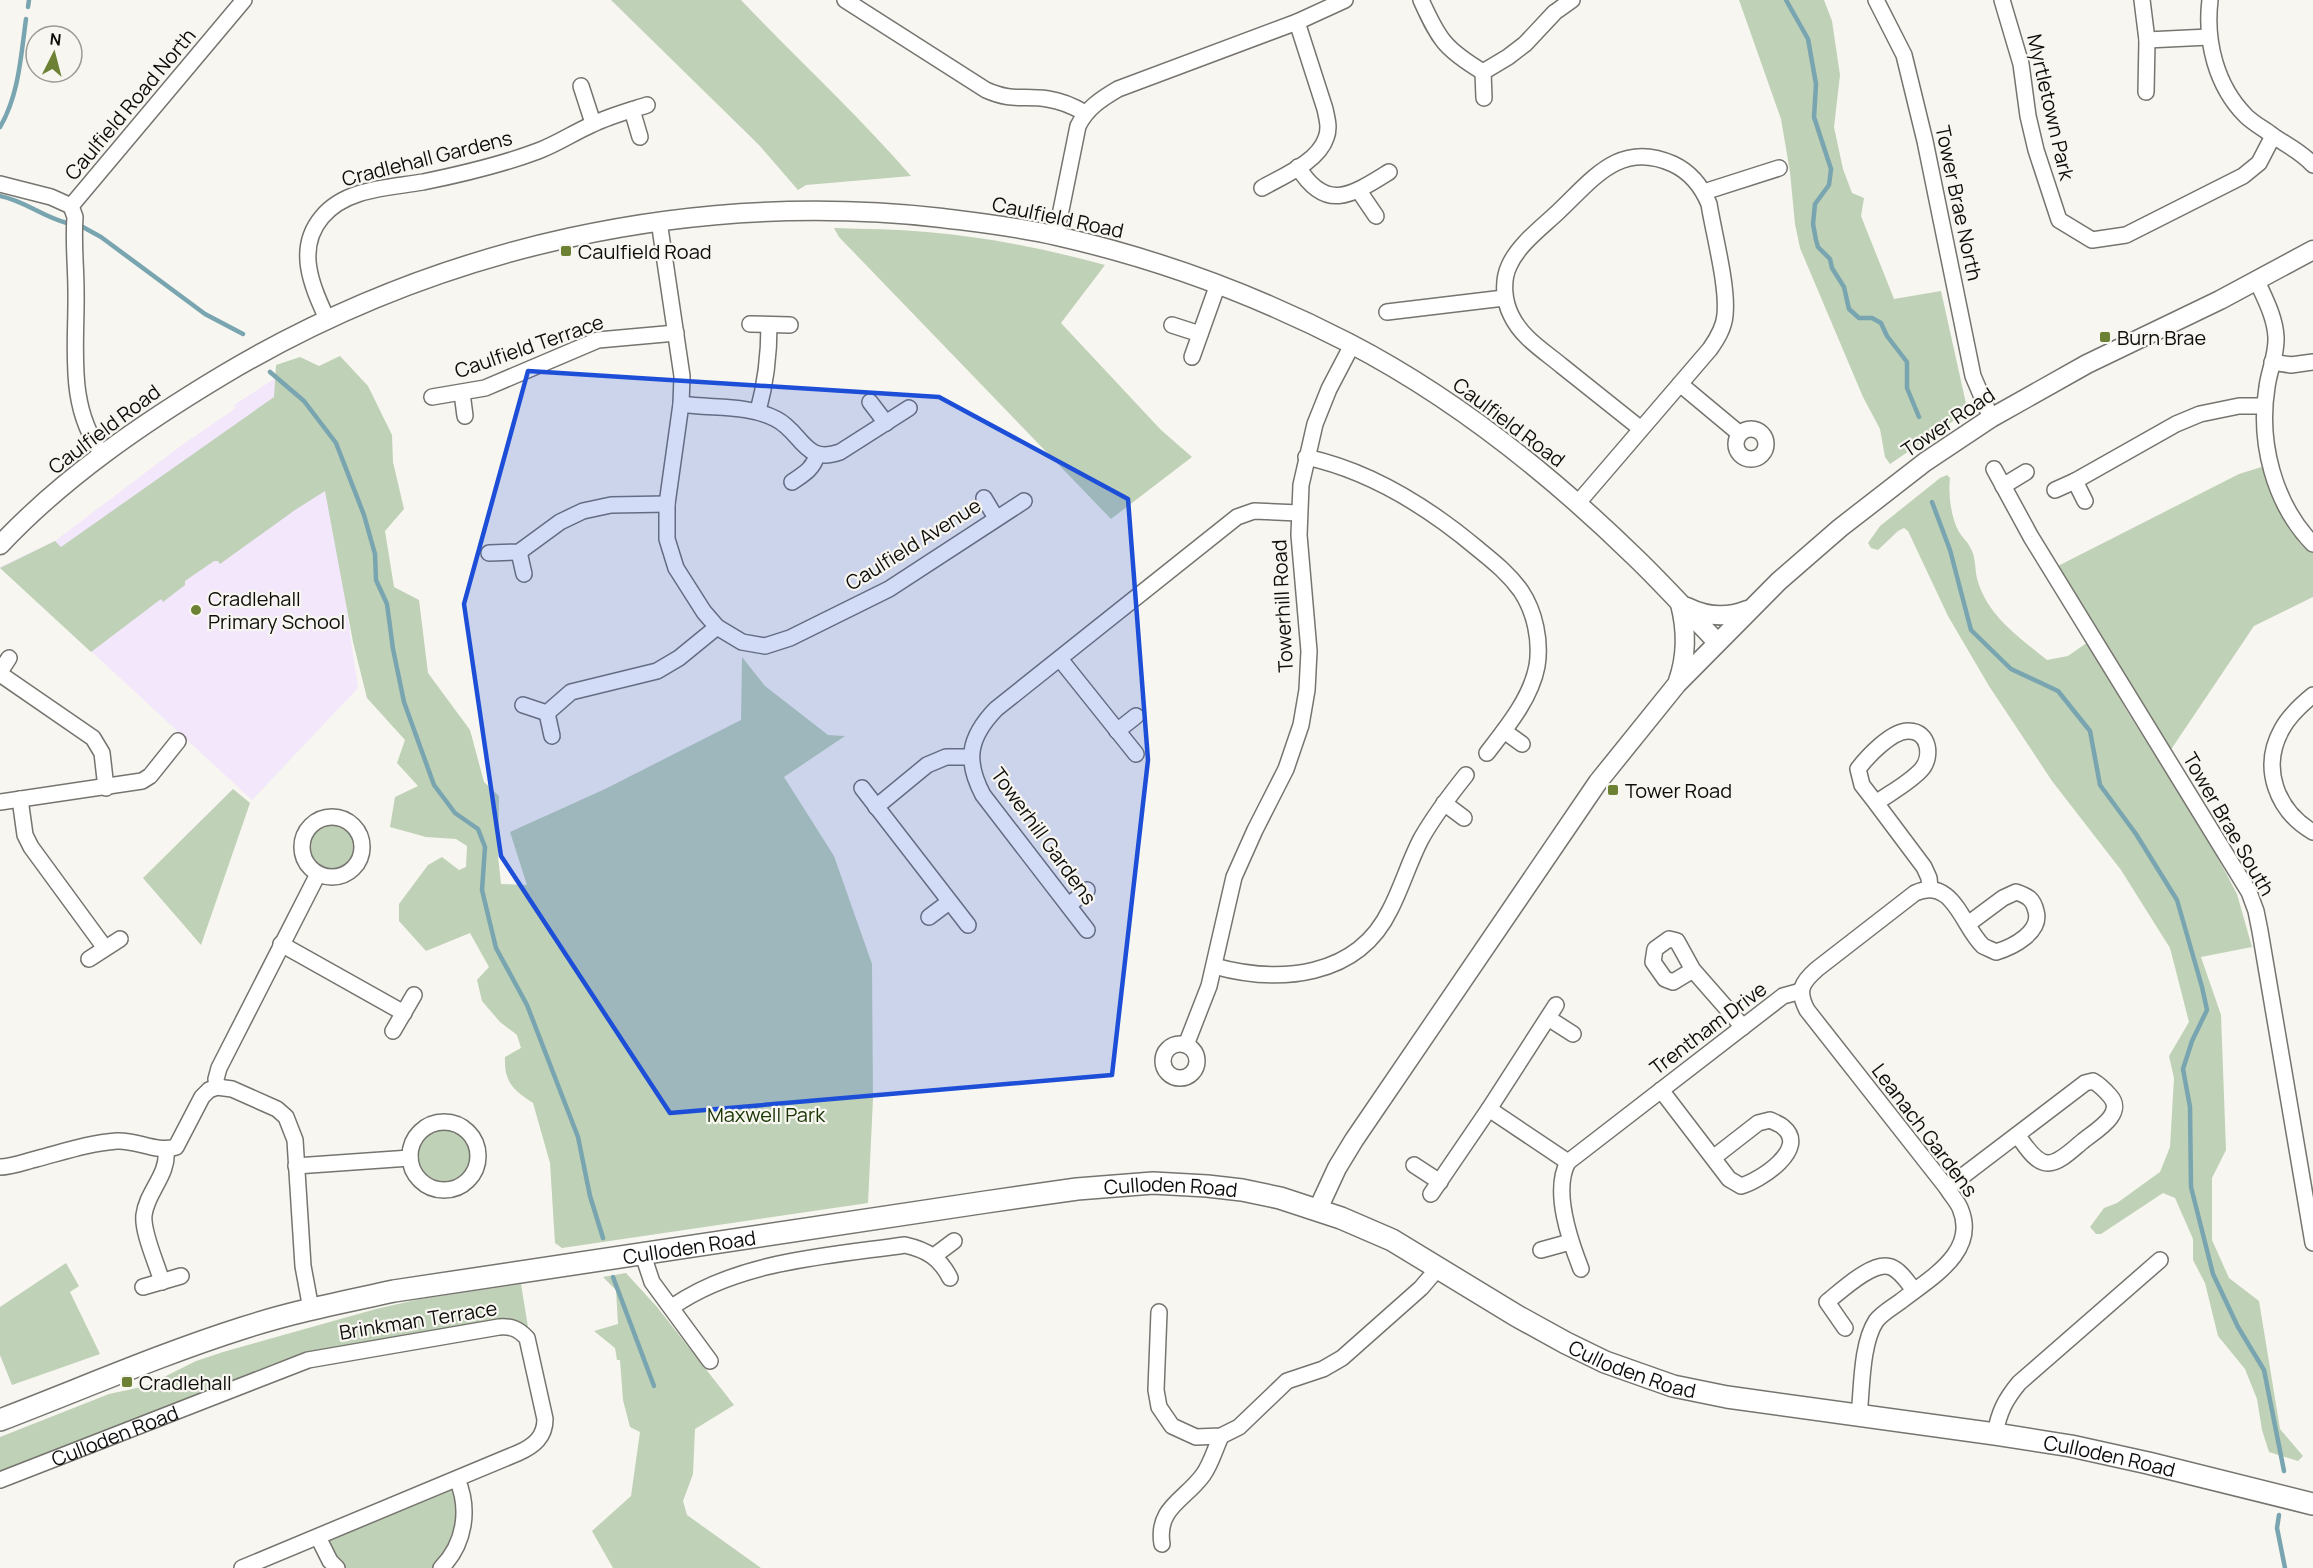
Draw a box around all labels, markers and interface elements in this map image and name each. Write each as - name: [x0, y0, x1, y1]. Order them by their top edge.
- street label: Caulfield Road North: [59, 22, 201, 186]
- north arrow: [24, 24, 84, 84]
- text: N: [49, 28, 62, 51]
- street label: Myrtletown Park: [2021, 31, 2081, 184]
- street label: Tower Brae North: [1929, 123, 1989, 283]
- street label: Cradlehall Gardens: [339, 124, 515, 192]
- street label: Caulfield Road: [990, 190, 1126, 244]
- place label: Caulfield Road: [578, 238, 712, 265]
- marker: Caulfield Road: [559, 244, 573, 258]
- street label: Caulfield Terrace: [451, 308, 607, 384]
- place label: Burn Brae: [2117, 324, 2206, 351]
- marker: Burn Brae: [2098, 330, 2112, 344]
- street label: Caulfield Road: [1448, 371, 1570, 473]
- street label: Caulfield Road: [43, 378, 165, 480]
- street label: Tower Road: [1896, 381, 2000, 463]
- street label: Caulfield Avenue: [840, 492, 986, 596]
- street label: Towerhill Road: [1265, 539, 1299, 673]
- place label: Cradlehall Primary School: [208, 585, 345, 635]
- marker: Cradlehall Primary School: [189, 603, 203, 617]
- street label: Tower Brae South: [2177, 747, 2281, 901]
- street label: Towerhill Gardens: [985, 762, 1103, 910]
- place label: Tower Road: [1625, 777, 1732, 804]
- marker: Tower Road: [1606, 783, 1620, 797]
- street label: Trentham Drive: [1644, 975, 1772, 1081]
- street label: Leanach Gardens: [1866, 1058, 1984, 1202]
- park label: Maxwell Park: [707, 1101, 826, 1128]
- street label: Culloden Road: [1103, 1169, 1239, 1203]
- street label: Culloden Road: [621, 1223, 758, 1270]
- street label: Brinkman Terrace: [337, 1294, 499, 1346]
- street label: Culloden Road: [1564, 1333, 1698, 1404]
- place label: Cradlehall: [139, 1369, 232, 1396]
- marker: Cradlehall: [120, 1375, 134, 1389]
- street label: Culloden Road: [47, 1398, 182, 1472]
- street label: Culloden Road: [2042, 1428, 2178, 1483]

